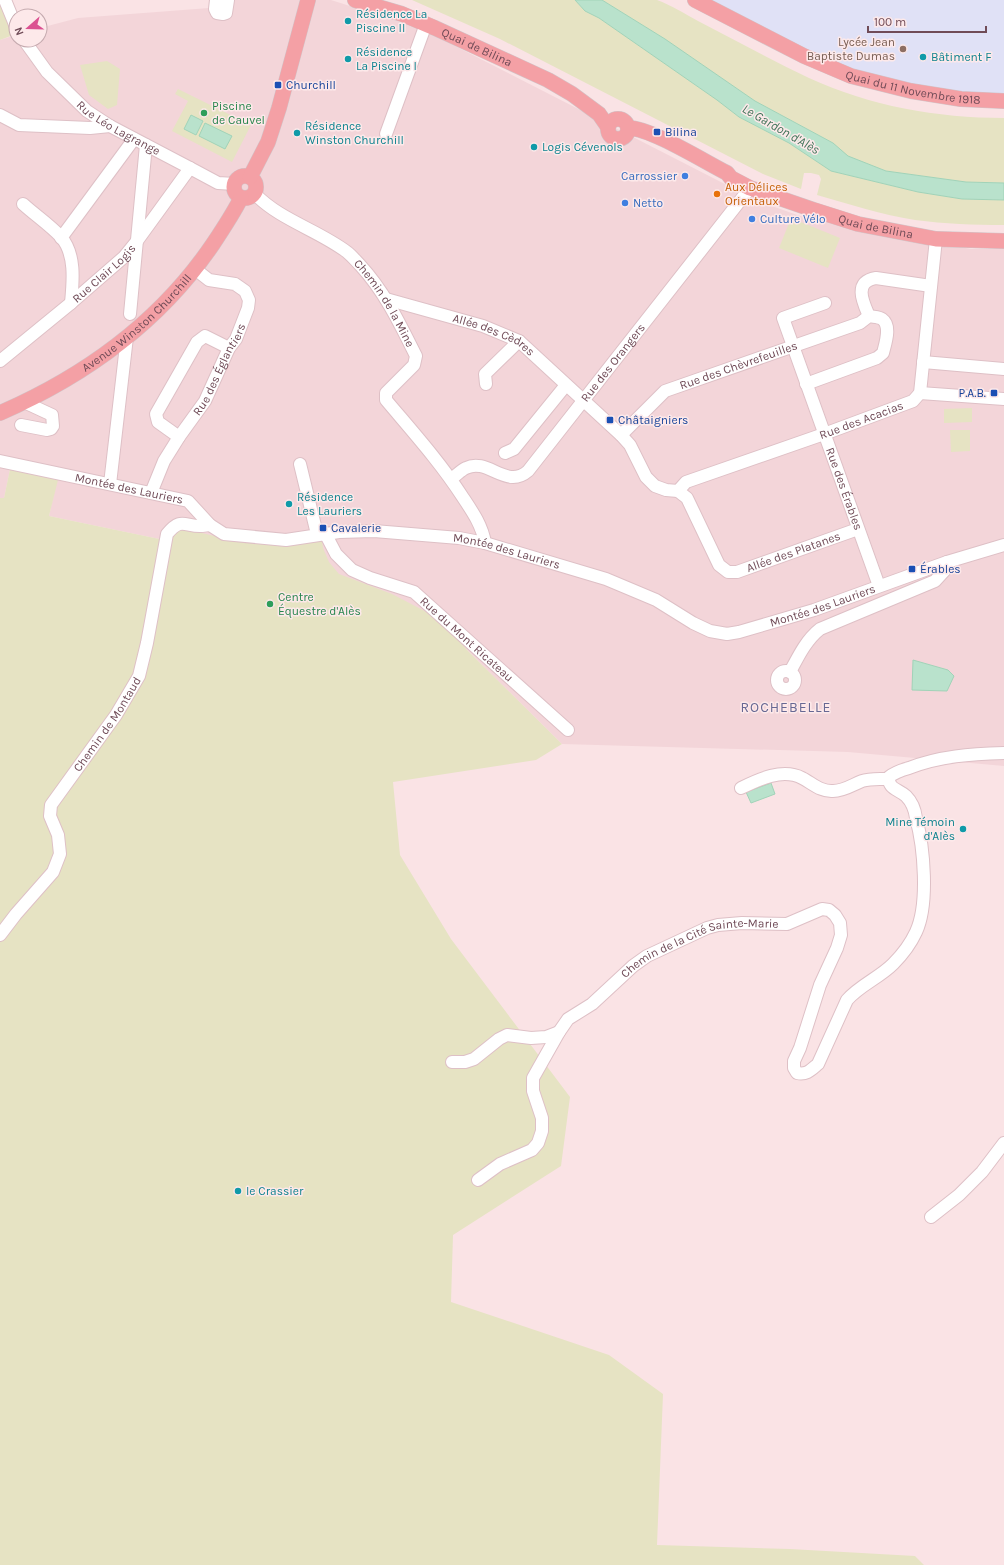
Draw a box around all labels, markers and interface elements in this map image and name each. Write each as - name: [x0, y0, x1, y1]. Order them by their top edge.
- place label: Résidence La Piscine II: [356, 7, 427, 35]
- north arrow: [8, 8, 48, 48]
- scale bar: [868, 8, 986, 34]
- text: 100 m: [874, 15, 906, 29]
- marker: Résidence La Piscine II: [343, 16, 353, 26]
- text: N: [12, 25, 27, 37]
- street label: Quai de Bilina: [439, 25, 514, 70]
- place label: Lycée Jean Baptiste Dumas: [807, 35, 895, 63]
- marker: Lycée Jean Baptiste Dumas: [898, 44, 908, 54]
- place label: Résidence La Piscine I: [356, 45, 417, 73]
- place label: Bâtiment F: [931, 50, 991, 64]
- marker: Bâtiment F: [918, 52, 928, 62]
- marker: Résidence La Piscine I: [343, 54, 353, 64]
- street label: Quai du 11 Novembre 1918: [843, 68, 981, 107]
- place label: Churchill: [286, 78, 336, 92]
- marker: Churchill: [273, 80, 283, 90]
- street label: Rue Léo Lagrange: [74, 98, 163, 158]
- place label: Piscine de Cauvel: [212, 99, 265, 127]
- water label: Le Gardon d'Alès: [740, 101, 822, 157]
- marker: Piscine de Cauvel: [199, 108, 209, 118]
- place label: Résidence Winston Churchill: [305, 119, 404, 147]
- place label: Bilina: [665, 125, 697, 139]
- marker: Bilina: [652, 127, 662, 137]
- marker: Résidence Winston Churchill: [292, 128, 302, 138]
- place label: Logis Cévenols: [542, 140, 623, 154]
- marker: Logis Cévenols: [529, 142, 539, 152]
- place label: Carrossier: [621, 169, 678, 183]
- marker: Carrossier: [680, 171, 690, 181]
- place label: Aux Délices Orientaux: [725, 180, 788, 208]
- marker: Aux Délices Orientaux: [712, 189, 722, 199]
- place label: Netto: [633, 196, 663, 210]
- marker: Netto: [620, 198, 630, 208]
- street label: Quai de Bilina: [837, 211, 914, 241]
- place label: Culture Vélo: [760, 212, 826, 226]
- marker: Culture Vélo: [747, 214, 757, 224]
- street label: Rue Clair Logis: [69, 241, 139, 306]
- street label: Chemin de la Mine: [351, 256, 417, 349]
- street label: Avenue Winston Churchill: [79, 271, 194, 375]
- street label: Allée des Cèdres: [451, 311, 538, 359]
- street label: Rue des Églantiers: [190, 321, 248, 418]
- street label: Rue des Orangers: [578, 321, 648, 405]
- street label: Rue des Chèvrefeuilles: [678, 338, 799, 392]
- place label: P.A.B.: [959, 386, 986, 400]
- marker: P.A.B.: [989, 388, 999, 398]
- street label: Rue des Acacias: [818, 398, 905, 442]
- place label: Châtaigniers: [618, 413, 688, 427]
- marker: Châtaigniers: [605, 415, 615, 425]
- street label: Rue des Érables: [823, 446, 865, 532]
- street label: Montée des Lauriers: [74, 470, 185, 507]
- place label: Résidence Les Lauriers: [297, 490, 362, 518]
- marker: Résidence Les Lauriers: [284, 499, 294, 509]
- place label: Cavalerie: [331, 521, 381, 535]
- marker: Cavalerie: [318, 523, 328, 533]
- street label: Allée des Platanes: [744, 529, 842, 575]
- street label: Montée des Lauriers: [453, 531, 562, 572]
- place label: Érables: [920, 561, 961, 576]
- marker: Érables: [907, 564, 917, 574]
- street label: Montée des Lauriers: [768, 581, 877, 630]
- place label: Centre Équestre d'Alès: [278, 590, 361, 618]
- street label: Rue du Mont Ricateau: [417, 594, 516, 685]
- marker: Centre Équestre d'Alès: [265, 599, 275, 609]
- street label: Chemin de Montaud: [70, 674, 144, 774]
- district label: ROCHEBELLE: [741, 699, 831, 716]
- place label: Mine Témoin d'Alès: [885, 815, 955, 843]
- marker: Mine Témoin d'Alès: [958, 824, 968, 834]
- street label: Chemin de la Cité Sainte-Marie: [618, 916, 779, 981]
- place label: le Crassier: [246, 1184, 304, 1198]
- marker: le Crassier: [233, 1186, 243, 1196]

